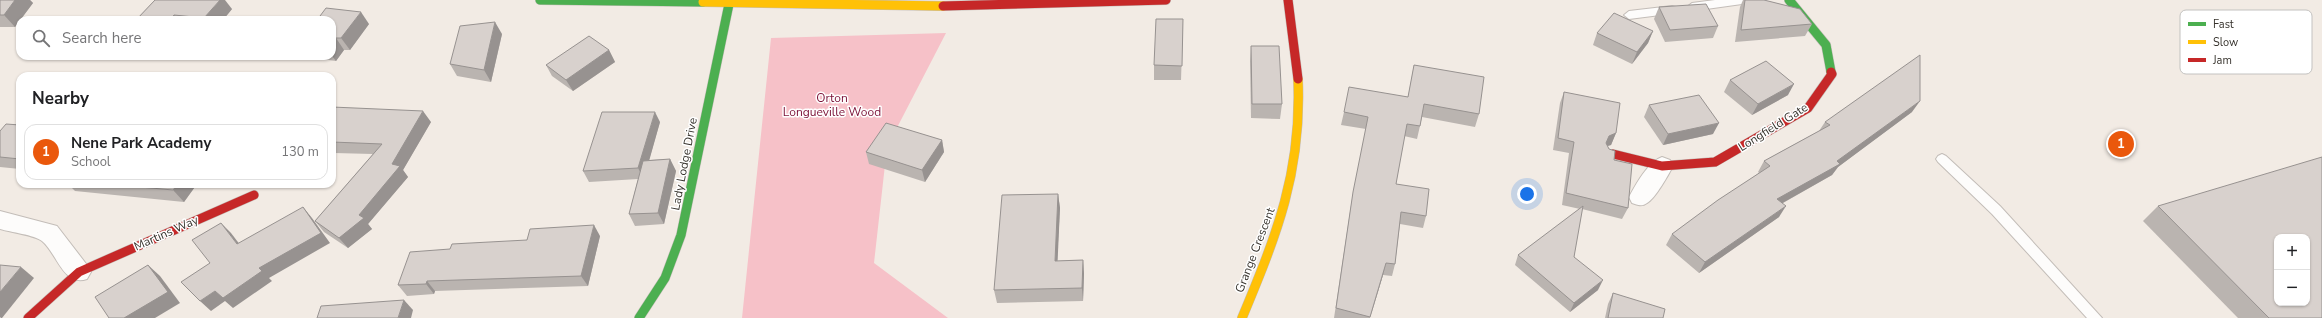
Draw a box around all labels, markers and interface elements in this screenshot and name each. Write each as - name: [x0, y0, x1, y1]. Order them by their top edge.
- legend: [2180, 10, 2312, 74]
- search box: [16, 16, 336, 60]
- text: Fast: [2213, 17, 2234, 32]
- icon: search: [30, 27, 52, 49]
- text: Search here: [62, 28, 142, 48]
- text: Slow: [2213, 35, 2238, 50]
- text: Jam: [2212, 53, 2232, 68]
- text: Nearby: [32, 87, 89, 110]
- park label: Orton Longueville Wood: [783, 90, 881, 120]
- street label: Longfield Gate: [1735, 99, 1811, 155]
- street label: Lady Lodge Drive: [667, 116, 701, 212]
- pin: 1: [2108, 129, 2134, 159]
- text: Nene Park Academy: [71, 133, 211, 153]
- text: 1: [42, 143, 50, 161]
- text: 130 m: [281, 143, 319, 161]
- text: School: [71, 153, 111, 171]
- your location: [1517, 184, 1537, 204]
- street label: Grange Crescent: [1231, 204, 1279, 295]
- street label: Martins Way: [131, 211, 201, 254]
- map controls: [2274, 234, 2310, 306]
- button: +: [2274, 234, 2310, 270]
- button: −: [2274, 270, 2310, 306]

